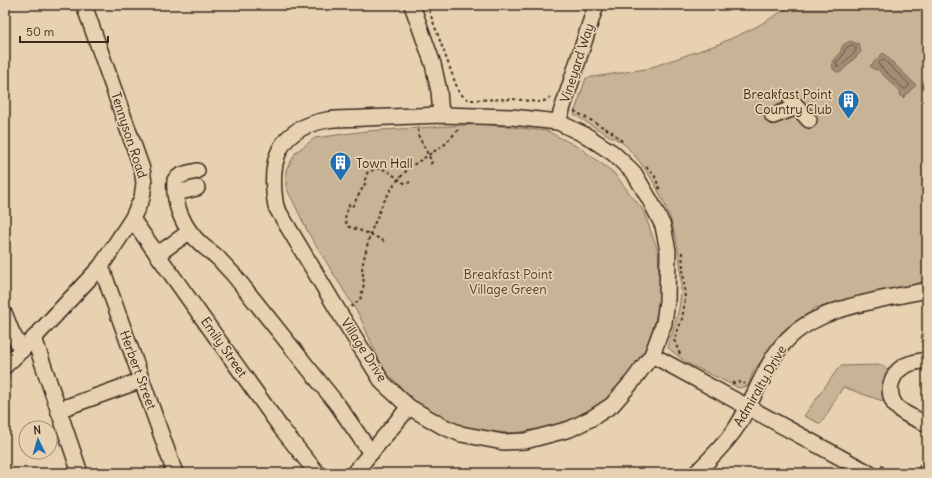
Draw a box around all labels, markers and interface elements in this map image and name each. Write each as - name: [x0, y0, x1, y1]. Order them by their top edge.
- scale bar: [20, 18, 108, 44]
- street label: Vineyard Way: [556, 21, 598, 105]
- text: 50 m: [26, 24, 55, 39]
- place label: Breakfast Point Country Club: [743, 86, 833, 118]
- building icon: Breakfast Point Country Club: [835, 88, 861, 121]
- street label: Tennyson Road: [107, 90, 151, 181]
- building icon: Town Hall: [327, 150, 353, 183]
- place label: Town Hall: [356, 155, 413, 172]
- park label: Breakfast Point Village Green: [464, 266, 553, 298]
- street label: Emily Street: [197, 313, 251, 381]
- street label: Village Drive: [337, 315, 391, 385]
- street label: Herbert Street: [116, 328, 160, 413]
- street label: Admiralty Drive: [730, 342, 790, 430]
- north arrow: [18, 420, 58, 460]
- text: N: [33, 423, 42, 437]

